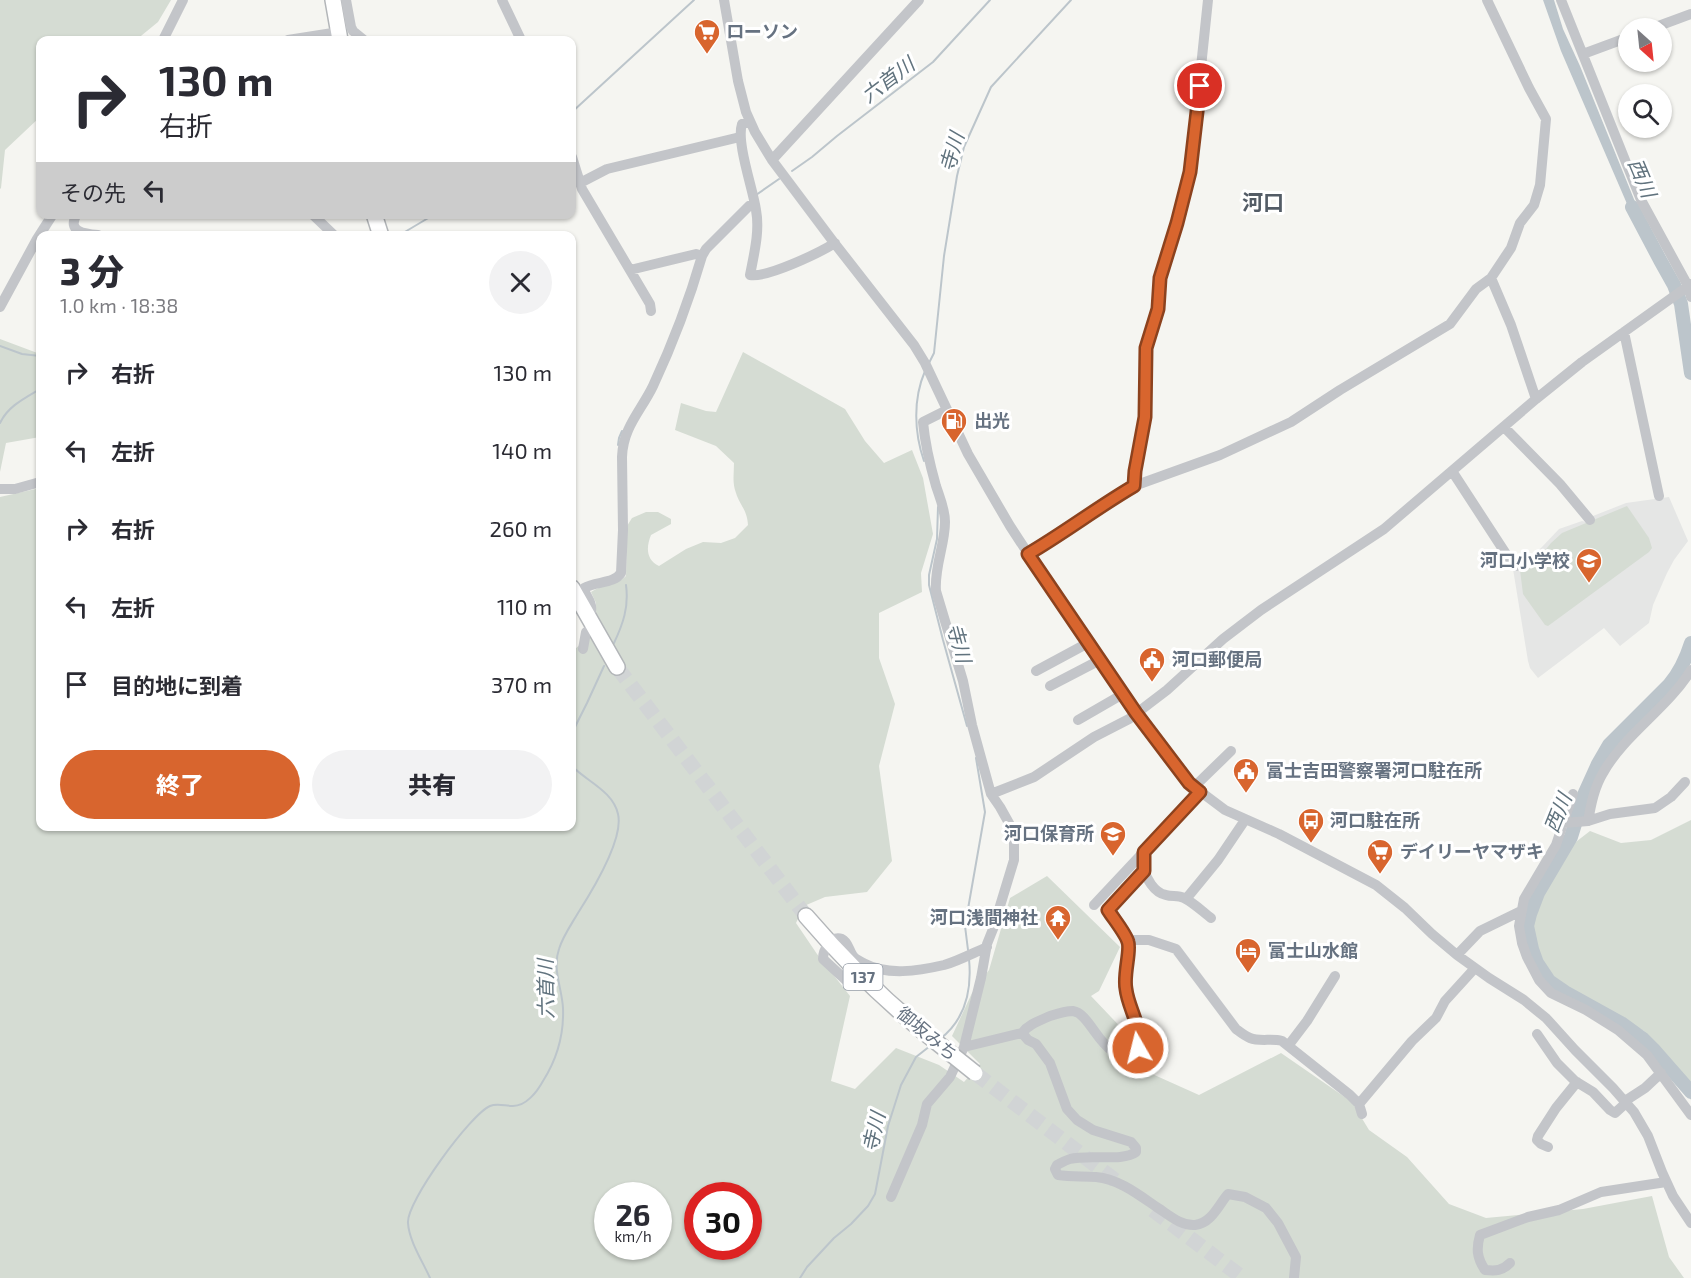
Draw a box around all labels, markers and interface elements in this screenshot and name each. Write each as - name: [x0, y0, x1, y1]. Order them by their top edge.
- supermarket icon: ローソン: [692, 17, 722, 55]
- north arrow: [1618, 18, 1672, 72]
- map controls: [1618, 18, 1672, 138]
- place label: ローソン: [726, 20, 798, 42]
- water label: 六首川: [856, 50, 920, 107]
- text: 130 m: [159, 54, 274, 104]
- icon: right: [60, 60, 138, 138]
- pin: [1174, 60, 1225, 111]
- icon: arrive: [1183, 69, 1216, 102]
- button: search: [1618, 84, 1672, 138]
- text: 右折: [159, 109, 213, 141]
- water label: 寺川: [934, 127, 969, 174]
- water label: 西川: [1624, 155, 1663, 203]
- icon: left: [138, 174, 171, 207]
- text: その先: [60, 179, 126, 205]
- district label: 河口: [1242, 189, 1284, 214]
- text: 3 分: [60, 249, 124, 292]
- button: close: [489, 251, 552, 314]
- text: 1.0 km · 18:38: [60, 293, 178, 317]
- icon: right: [60, 356, 93, 389]
- text: 130 m: [494, 359, 552, 385]
- text: 右折: [111, 360, 155, 386]
- fuel station icon: 出光: [939, 406, 969, 444]
- place label: 出光: [974, 409, 1010, 431]
- icon: left: [60, 434, 93, 467]
- text: 140 m: [492, 437, 552, 463]
- text: 左折: [111, 438, 155, 464]
- icon: right: [60, 512, 93, 545]
- text: 260 m: [490, 515, 552, 541]
- text: 右折: [111, 516, 155, 542]
- school or university icon: 河口小学校: [1574, 546, 1604, 584]
- place label: 河口小学校: [1480, 549, 1570, 571]
- icon: left: [60, 590, 93, 623]
- text: 110 m: [497, 593, 552, 619]
- text: 左折: [111, 594, 155, 620]
- water label: 寺川: [943, 620, 977, 667]
- public building icon: 河口郵便局: [1137, 645, 1167, 683]
- place label: 河口郵便局: [1172, 648, 1262, 670]
- icon: arrive: [60, 668, 93, 701]
- text: 370 m: [491, 671, 552, 697]
- text: 目的地に到着: [111, 672, 243, 698]
- button: 終了: [60, 750, 300, 819]
- button: 共有: [312, 750, 552, 819]
- public building icon: 富士吉田警察署河口駐在所: [1231, 756, 1261, 794]
- place label: 富士吉田警察署河口駐在所: [1266, 759, 1482, 781]
- water label: 西川: [1538, 788, 1576, 836]
- bus stop icon: 河口駐在所: [1296, 806, 1326, 844]
- place label: 河口駐在所: [1330, 809, 1420, 831]
- school or university icon: 河口保育所: [1098, 819, 1128, 857]
- place label: 河口保育所: [1004, 822, 1094, 844]
- supermarket icon: デイリーヤマザキ: [1365, 837, 1395, 875]
- place label: デイリーヤマザキ: [1400, 840, 1544, 862]
- temple icon: 河口浅間神社: [1043, 903, 1073, 941]
- place label: 河口浅間神社: [930, 906, 1038, 928]
- hotel icon: 富士山水館: [1233, 936, 1263, 974]
- place label: 富士山水館: [1268, 939, 1358, 961]
- water label: 六首川: [532, 957, 558, 1019]
- road number: 137: [844, 964, 882, 990]
- street label: 御坂みち: [893, 1002, 962, 1065]
- position arrow: [1106, 1016, 1170, 1080]
- water label: 寺川: [857, 1108, 890, 1154]
- speed limit sign: 30: [684, 1182, 762, 1260]
- text: 26: [615, 1196, 651, 1232]
- text: km/h: [614, 1227, 652, 1245]

